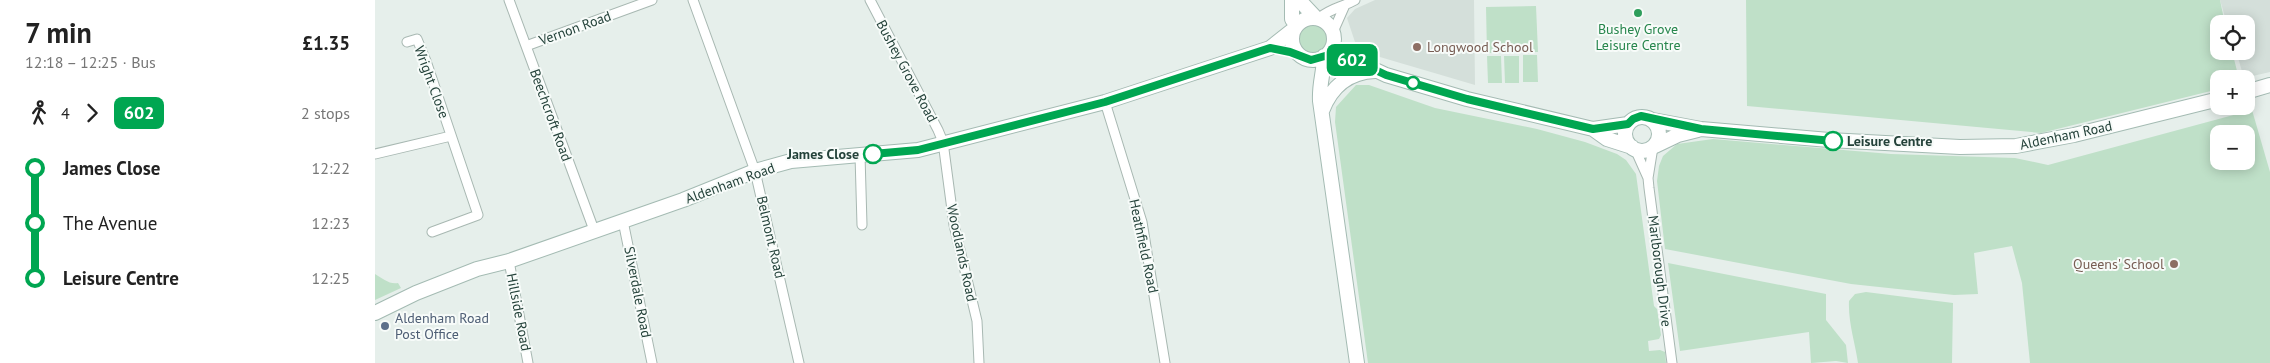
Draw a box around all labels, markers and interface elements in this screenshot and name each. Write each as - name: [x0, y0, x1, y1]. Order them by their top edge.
- street label: Vernon Road: [536, 7, 613, 50]
- marker: Bushey Grove Leisure Centre: [1632, 7, 1644, 19]
- text: 7 min: [25, 14, 92, 51]
- map controls: [2210, 15, 2255, 170]
- button: locate: [2210, 15, 2255, 60]
- street label: Bushey Grove Road: [872, 17, 942, 125]
- place label: Bushey Grove Leisure Centre: [1595, 20, 1681, 54]
- text: £1.35: [302, 31, 350, 55]
- place label: Longwood School: [1427, 38, 1533, 56]
- marker: Longwood School: [1411, 41, 1423, 53]
- street label: Wright Close: [411, 43, 453, 121]
- line badge: 602: [1323, 44, 1381, 76]
- text: 602: [1337, 48, 1367, 71]
- text: 12:18 – 12:25 · Bus: [25, 52, 156, 72]
- street label: Beechcroft Road: [526, 66, 576, 164]
- button: +: [2210, 70, 2255, 115]
- unlabelled marker: [1406, 76, 1420, 90]
- icon: walk: [25, 99, 53, 127]
- icon: forward: [78, 99, 106, 127]
- text: 602: [124, 101, 154, 124]
- text: 4: [61, 103, 70, 123]
- text: 2 stops: [301, 103, 350, 123]
- street label: Aldenham Road: [2018, 116, 2114, 154]
- button: −: [2210, 125, 2255, 170]
- marker: Leisure Centre: [1823, 131, 1843, 151]
- place label: Leisure Centre: [1847, 132, 1932, 150]
- marker: James Close: [863, 144, 883, 164]
- place label: James Close: [786, 145, 859, 163]
- text: James Close: [63, 156, 160, 180]
- text: 12:22: [312, 158, 350, 178]
- street label: Aldenham Road: [683, 158, 777, 208]
- street label: Belmont Road: [753, 194, 789, 280]
- street label: Heathfield Road: [1125, 197, 1163, 295]
- street label: Woodlands Road: [943, 203, 981, 303]
- text: The Avenue: [63, 211, 157, 235]
- text: 12:23: [312, 213, 350, 233]
- street label: Marlborough Drive: [1644, 214, 1676, 328]
- street label: Silverdale Road: [620, 245, 656, 339]
- place label: Queens' School: [2073, 255, 2164, 273]
- marker: Queens' School: [2168, 258, 2180, 270]
- text: Leisure Centre: [63, 266, 179, 290]
- text: 12:25: [312, 268, 350, 288]
- street label: Hillside Road: [503, 272, 535, 352]
- place label: Aldenham Road Post Office: [395, 309, 489, 343]
- marker: Aldenham Road Post Office: [379, 320, 391, 332]

